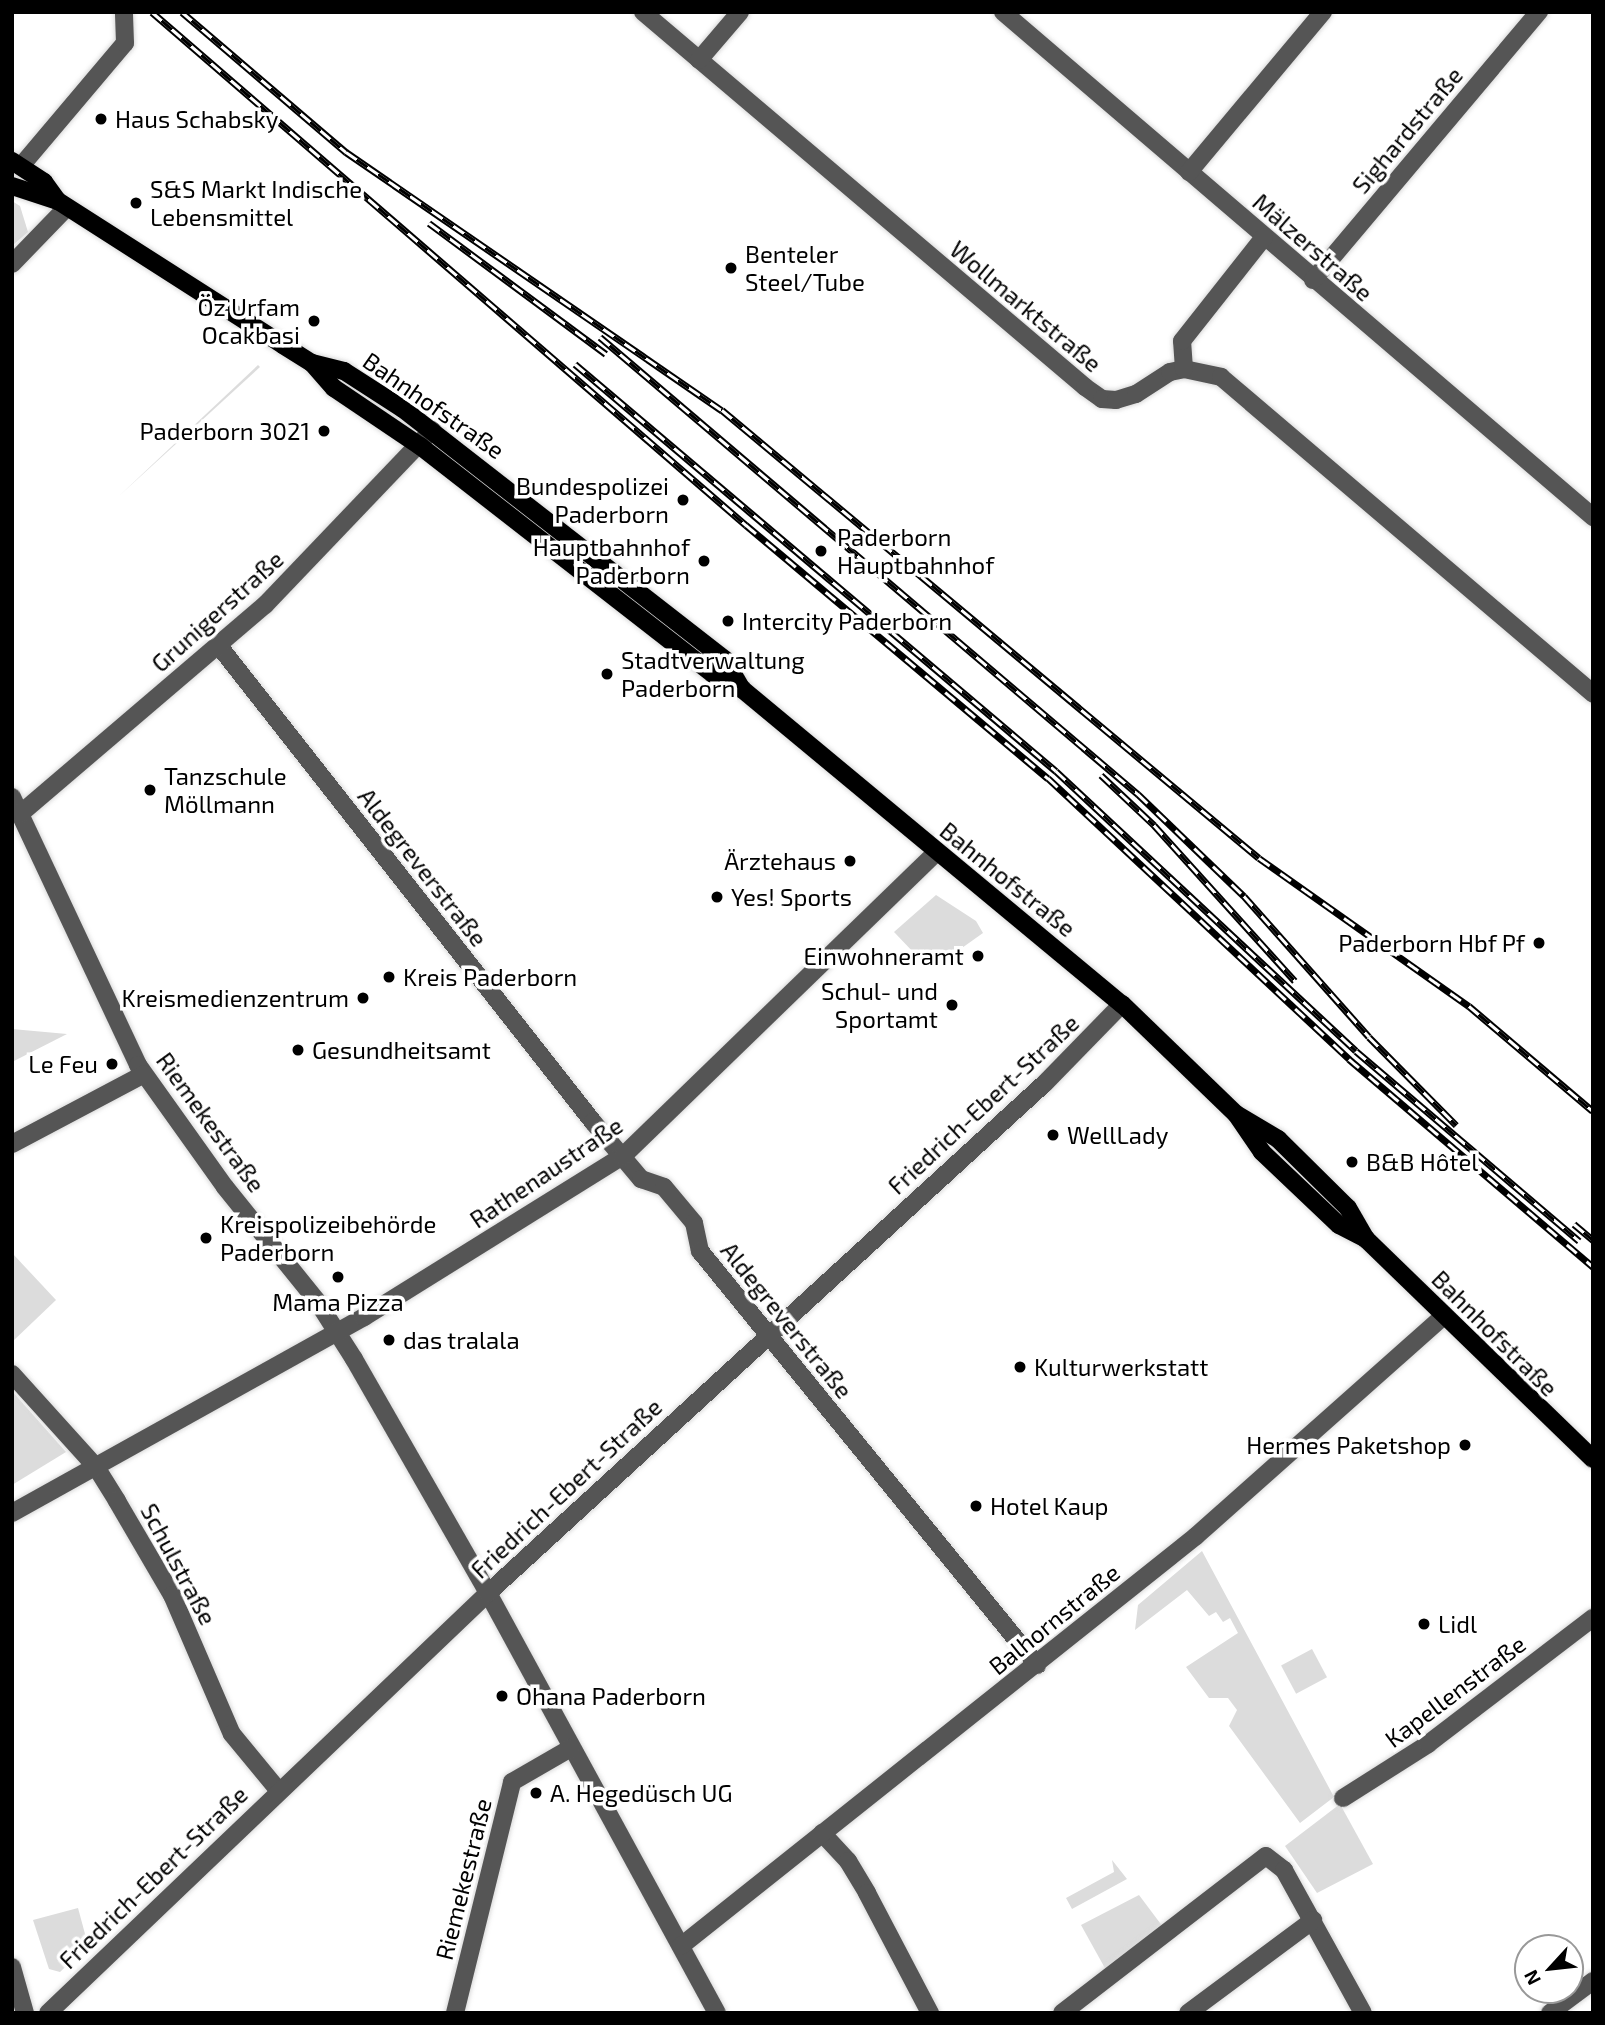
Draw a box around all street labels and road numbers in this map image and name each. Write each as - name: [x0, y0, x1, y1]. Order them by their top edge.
- street label: Sighardstraße: [1346, 61, 1468, 199]
- street label: Mälzerstraße: [1247, 187, 1379, 307]
- street label: Wollmarktstraße: [944, 234, 1108, 378]
- street label: Bahnhofstraße: [358, 346, 510, 464]
- street label: Grunigerstraße: [145, 544, 289, 678]
- street label: Aldegreverstraße: [352, 782, 494, 952]
- street label: Bahnhofstraße: [934, 816, 1082, 942]
- street label: Friedrich-Ebert-Straße: [882, 1008, 1084, 1200]
- street label: Riemekestraße: [151, 1047, 271, 1197]
- street label: Rathenaustraße: [464, 1110, 628, 1234]
- street label: Aldegreverstraße: [715, 1236, 859, 1404]
- street label: Bahnhofstraße: [1426, 1264, 1564, 1402]
- street label: Friedrich-Ebert-Straße: [465, 1392, 667, 1584]
- street label: Schulstraße: [135, 1498, 223, 1630]
- street label: Balhornstraße: [983, 1558, 1125, 1680]
- street label: Kapellenstraße: [1379, 1629, 1531, 1753]
- street label: Friedrich-Ebert-Straße: [53, 1780, 253, 1974]
- street label: Riemekestraße: [429, 1795, 497, 1963]

